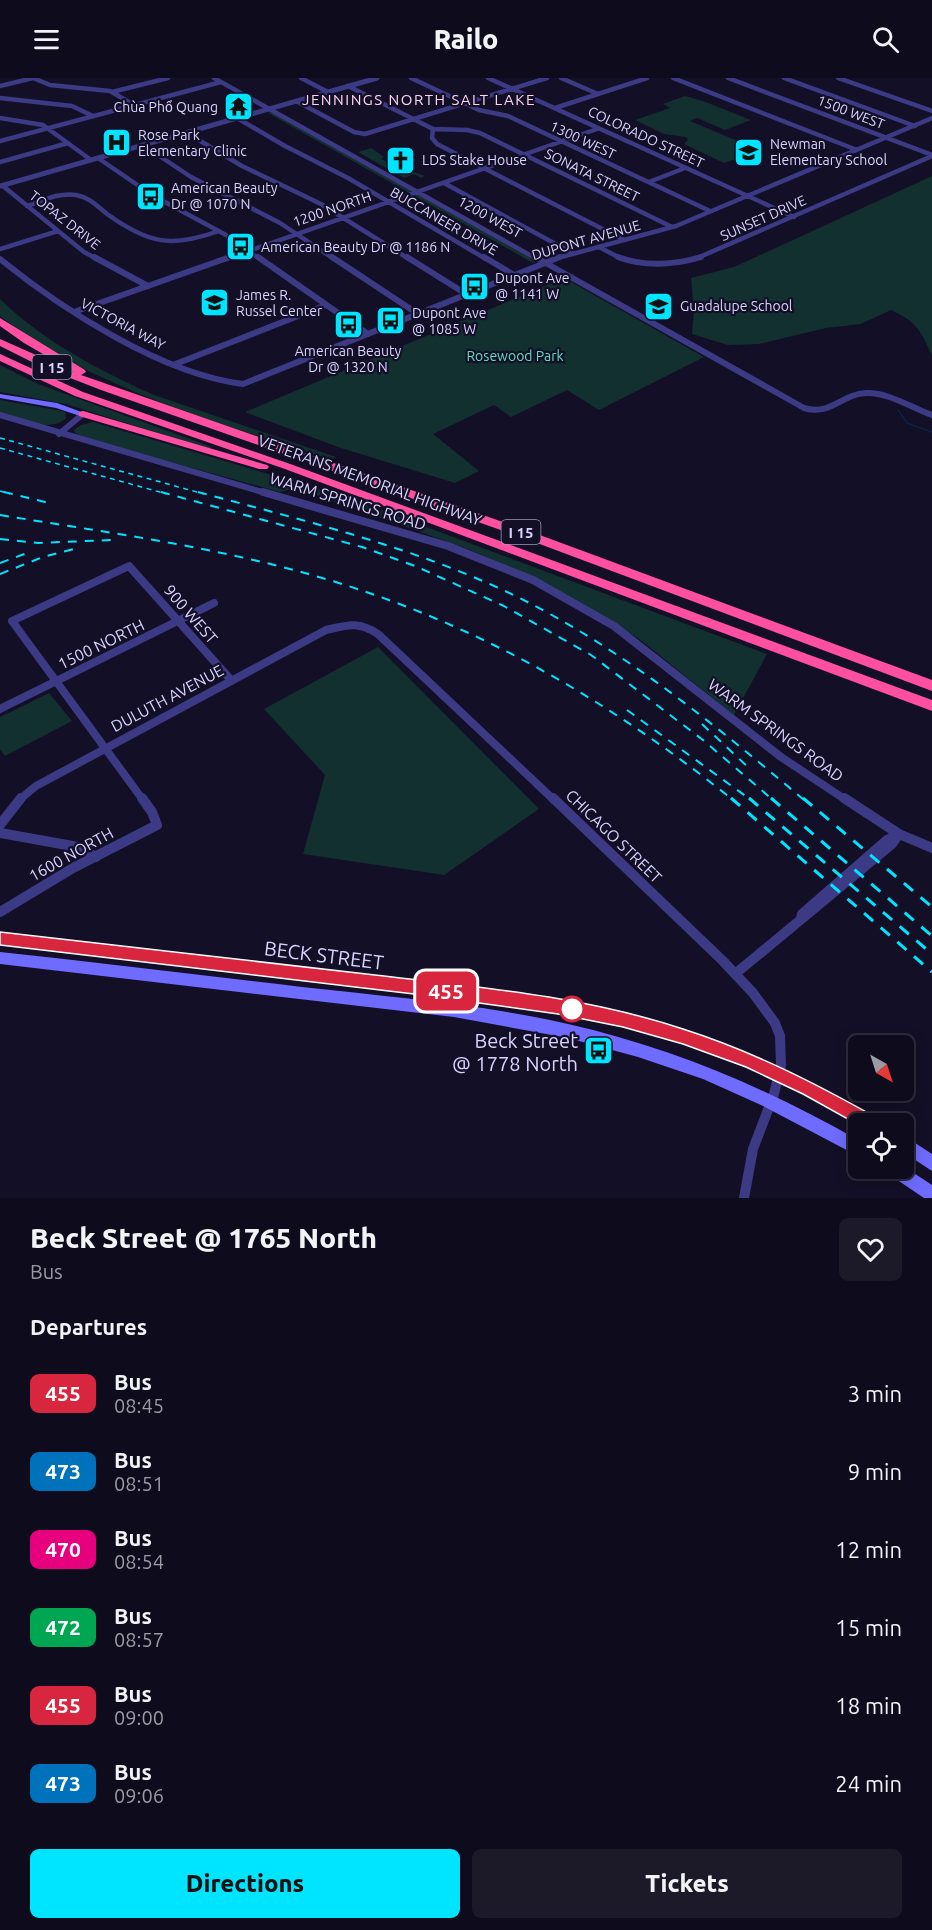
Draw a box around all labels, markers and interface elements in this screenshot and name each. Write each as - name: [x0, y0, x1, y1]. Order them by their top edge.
- icon: menu: [30, 23, 63, 56]
- icon: search: [869, 23, 902, 56]
- text: Railo: [434, 24, 499, 54]
- temple icon: Chùa Phổ Quang: [223, 91, 255, 123]
- district label: JENNINGS NORTH SALT LAKE: [302, 91, 536, 108]
- street label: 1500 WEST: [815, 92, 887, 132]
- place label: Chùa Phổ Quang: [114, 99, 218, 115]
- street label: COLORADO STREET: [585, 103, 707, 171]
- street label: 1300 WEST: [548, 118, 619, 162]
- hospital icon: Rose Park Elementary Clinic: [101, 127, 133, 159]
- place label: Rose Park Elementary Clinic: [138, 127, 247, 159]
- school or university icon: Newman Elementary School: [733, 136, 765, 168]
- place label: Newman Elementary School: [770, 136, 888, 168]
- church icon: LDS Stake House: [385, 144, 417, 176]
- street label: SONATA STREET: [542, 145, 642, 205]
- place label: LDS Stake House: [422, 152, 527, 168]
- bus stop icon: American Beauty Dr @ 1070 N: [134, 180, 166, 212]
- place label: American Beauty Dr @ 1070 N: [171, 180, 278, 212]
- street label: BUCCANEER DRIVE: [387, 184, 501, 258]
- street label: TOPAZ DRIVE: [26, 187, 104, 253]
- street label: 1200 NORTH: [291, 188, 373, 230]
- street label: SUNSET DRIVE: [718, 192, 808, 244]
- street label: 1200 WEST: [455, 193, 525, 241]
- street label: DUPONT AVENUE: [530, 217, 642, 263]
- bus stop icon: American Beauty Dr @ 1186 N: [224, 231, 256, 263]
- place label: American Beauty Dr @ 1186 N: [261, 239, 450, 255]
- bus stop icon: Dupont Ave @ 1141 W: [458, 270, 490, 302]
- place label: Dupont Ave @ 1141 W: [495, 270, 569, 302]
- school or university icon: James R. Russel Center: [199, 287, 231, 319]
- place label: James R. Russel Center: [236, 287, 323, 319]
- school or university icon: Guadalupe School: [643, 290, 675, 322]
- street label: VICTORIA WAY: [78, 295, 168, 353]
- place label: Guadalupe School: [680, 298, 793, 314]
- bus stop icon: Dupont Ave @ 1085 W: [375, 305, 407, 337]
- place label: Dupont Ave @ 1085 W: [412, 305, 486, 337]
- bus stop icon: American Beauty Dr @ 1320 N: [332, 308, 364, 340]
- place label: American Beauty Dr @ 1320 N: [295, 343, 402, 375]
- park label: Rosewood Park: [466, 348, 564, 364]
- road number: I 15: [32, 355, 72, 379]
- street label: VETERANS MEMORIAL HIGHWAY: [256, 431, 485, 529]
- street label: WARM SPRINGS ROAD: [268, 469, 428, 533]
- road number: I 15: [502, 520, 540, 544]
- street label: 900 WEST: [161, 581, 221, 647]
- street label: 1500 NORTH: [55, 615, 147, 673]
- street label: DULUTH AVENUE: [108, 661, 226, 735]
- street label: WARM SPRINGS ROAD: [705, 675, 847, 785]
- street label: CHICAGO STREET: [562, 786, 666, 886]
- street label: 1600 NORTH: [26, 823, 116, 885]
- street label: BECK STREET: [263, 936, 385, 974]
- line badge: 455: [412, 972, 480, 1010]
- text: 455: [428, 979, 464, 1003]
- unlabelled marker: [559, 996, 585, 1022]
- place label: Beck Street @ 1778 North: [452, 1029, 578, 1075]
- bus stop icon: Beck Street @ 1778 North: [583, 1035, 615, 1067]
- north arrow: [848, 1035, 914, 1101]
- map controls: [848, 1035, 914, 1179]
- button: locate: [848, 1113, 914, 1179]
- button: heart: [839, 1218, 902, 1281]
- text: Beck Street @ 1765 North: [30, 1222, 377, 1253]
- text: Bus: [30, 1260, 63, 1283]
- text: Departures: [30, 1314, 147, 1339]
- text: Bus: [114, 1369, 152, 1394]
- text: 455: [45, 1381, 81, 1405]
- text: 3 min: [848, 1381, 902, 1406]
- text: 08:45: [114, 1394, 164, 1417]
- text: Bus: [114, 1447, 152, 1472]
- text: 473: [45, 1459, 81, 1483]
- text: 9 min: [848, 1459, 902, 1484]
- text: 08:51: [114, 1472, 164, 1495]
- text: Bus: [114, 1525, 152, 1550]
- text: 470: [45, 1537, 81, 1561]
- text: 12 min: [835, 1537, 902, 1562]
- text: 08:54: [114, 1550, 164, 1573]
- text: Bus: [114, 1603, 152, 1628]
- text: 472: [45, 1615, 81, 1639]
- text: 15 min: [835, 1615, 902, 1640]
- text: 08:57: [114, 1628, 164, 1651]
- text: Bus: [114, 1681, 152, 1706]
- text: 455: [45, 1693, 81, 1717]
- text: 18 min: [835, 1693, 902, 1718]
- text: 09:00: [114, 1706, 164, 1729]
- text: Bus: [114, 1759, 152, 1784]
- text: 473: [45, 1771, 81, 1795]
- text: 24 min: [835, 1771, 902, 1796]
- text: 09:06: [114, 1784, 164, 1807]
- button: Directions: [30, 1849, 460, 1918]
- button: Tickets: [472, 1849, 902, 1918]

